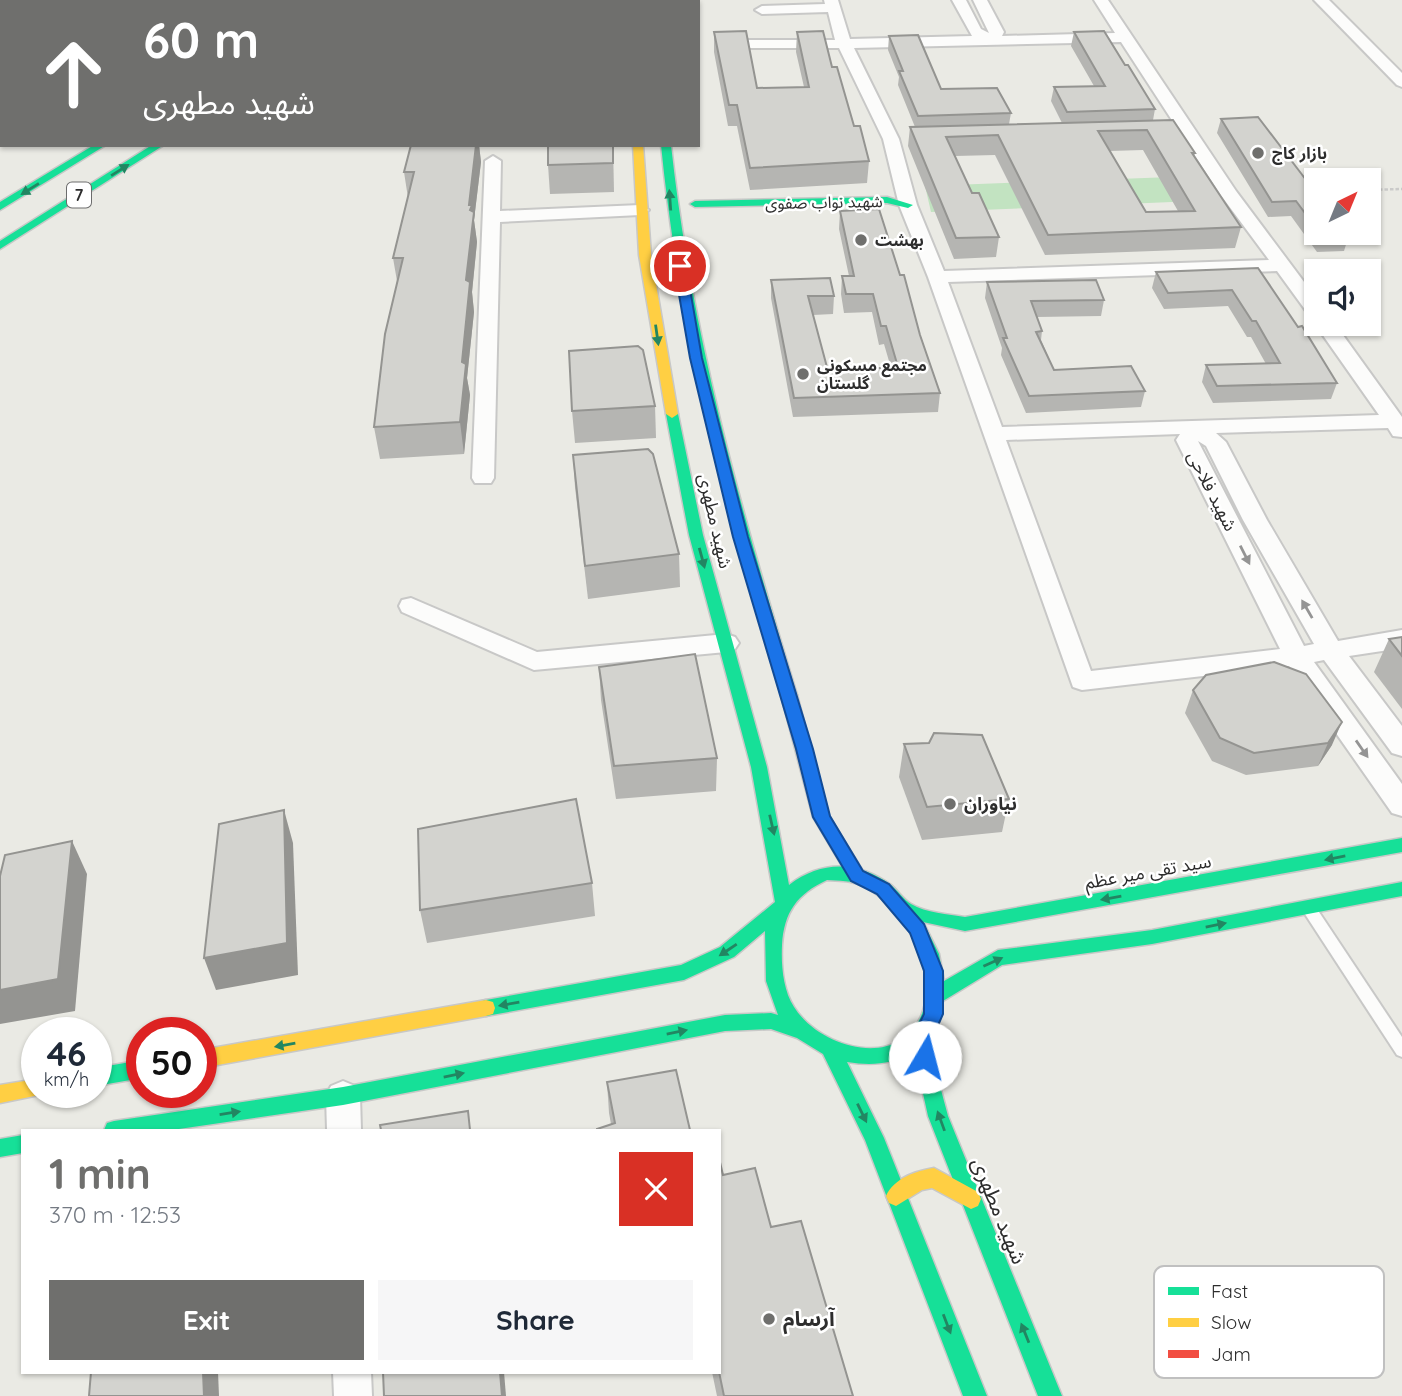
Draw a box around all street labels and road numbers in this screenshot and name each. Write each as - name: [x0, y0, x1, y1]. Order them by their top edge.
- road number: 7: [67, 182, 91, 208]
- street label: شهید نواب صفوی: [765, 191, 883, 213]
- street label: شهید فلاحی: [1182, 447, 1242, 535]
- street label: شهید مطهری: [693, 471, 738, 571]
- street label: سید تقی میر عظم: [1083, 849, 1213, 896]
- street label: شهید مطهری: [967, 1154, 1033, 1268]

